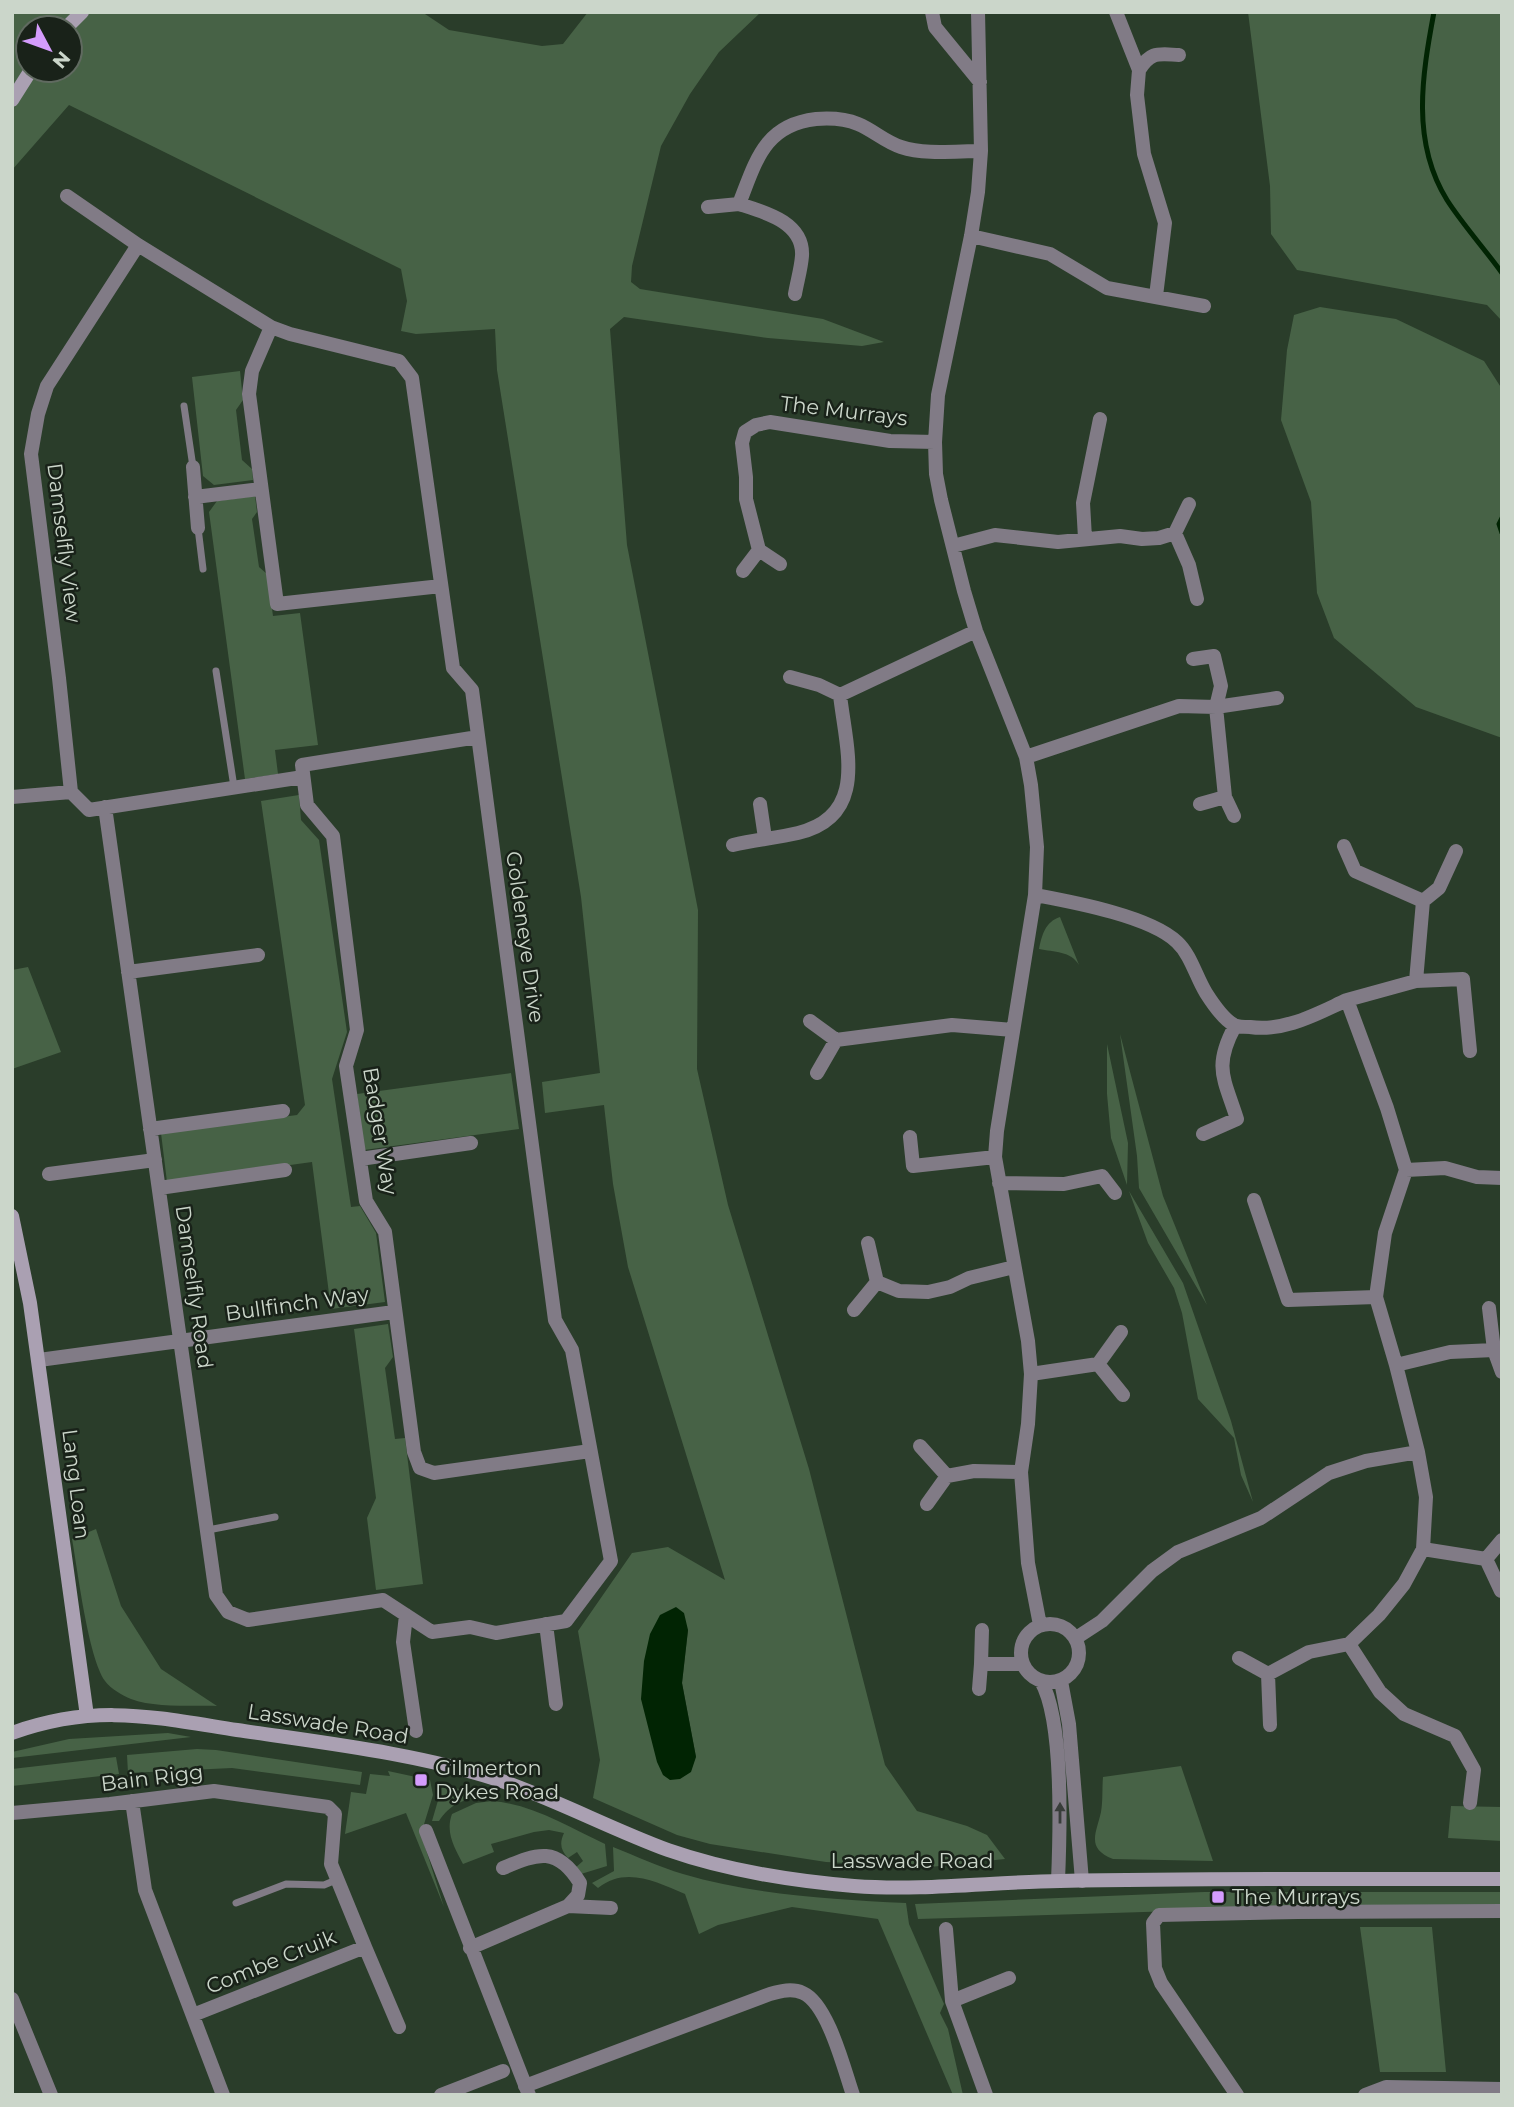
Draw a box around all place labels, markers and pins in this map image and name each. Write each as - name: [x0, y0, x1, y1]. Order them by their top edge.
- place label: Gilmerton Dykes Road: [435, 1755, 559, 1804]
- marker: Gilmerton Dykes Road: [413, 1772, 429, 1788]
- place label: The Murrays: [1232, 1884, 1360, 1909]
- marker: The Murrays: [1210, 1889, 1226, 1905]

